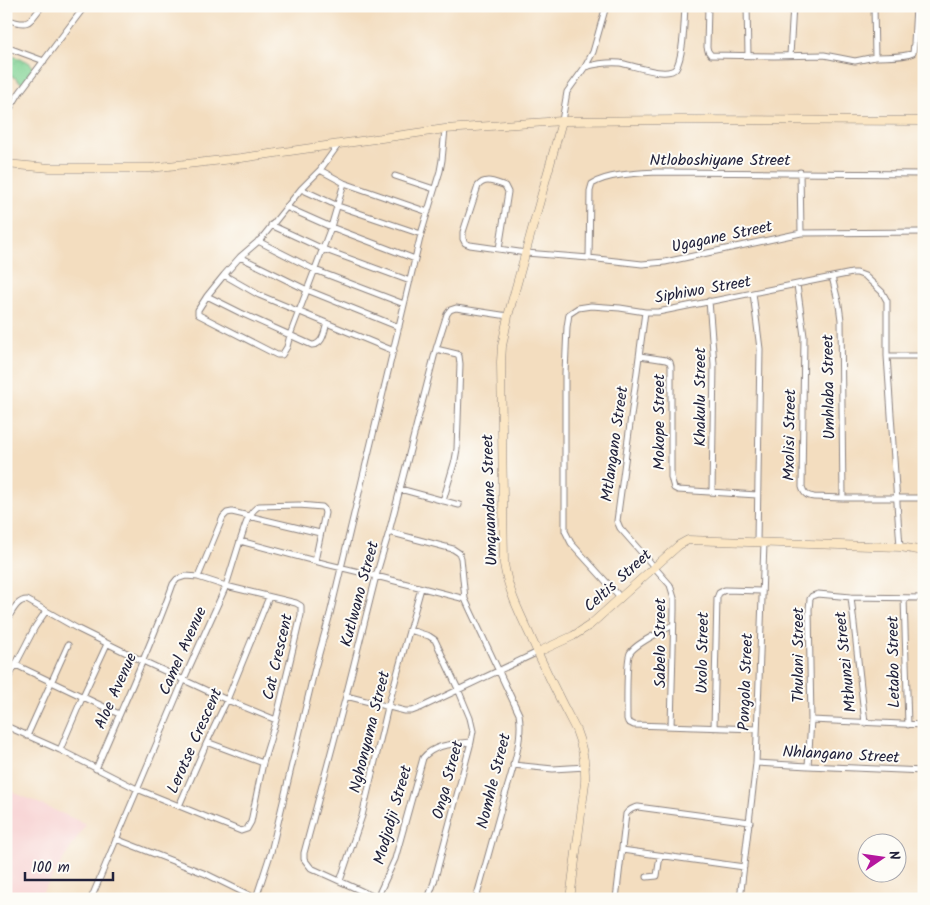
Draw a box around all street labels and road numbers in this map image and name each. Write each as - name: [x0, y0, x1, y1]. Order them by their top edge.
- street label: Ntloboshiyane Street: [650, 148, 791, 173]
- street label: Ugagane Street: [669, 214, 776, 260]
- street label: Siphiwo Street: [653, 269, 754, 311]
- street label: Umhlaba Street: [816, 333, 842, 440]
- street label: Khakulu Street: [688, 347, 713, 447]
- street label: Mokope Street: [647, 373, 672, 470]
- street label: Mtlangano Street: [595, 384, 636, 503]
- street label: Mxolisi Street: [777, 388, 803, 481]
- street label: Umquandane Street: [475, 433, 505, 566]
- street label: Kutlwano Street: [334, 538, 386, 650]
- street label: Celtis Street: [578, 543, 658, 619]
- street label: Sabelo Street: [648, 597, 673, 688]
- street label: Camel Avenue: [152, 603, 214, 699]
- street label: Thulani Street: [786, 606, 811, 703]
- street label: Mthunzi Street: [828, 609, 864, 714]
- street label: Cat Crescent: [256, 611, 300, 703]
- street label: Uxolo Street: [690, 611, 716, 694]
- street label: Letabo Street: [881, 615, 907, 708]
- street label: Pongola Street: [732, 632, 760, 731]
- street label: Aloe Avenue: [88, 649, 144, 733]
- street label: Nghonyama Street: [343, 668, 397, 796]
- street label: Lerotse Crescent: [161, 684, 230, 798]
- street label: Nomhle Street: [470, 730, 518, 831]
- street label: Onga Street: [426, 737, 471, 822]
- street label: Nhlangano Street: [782, 739, 901, 771]
- street label: Modjadji Street: [367, 762, 419, 868]

